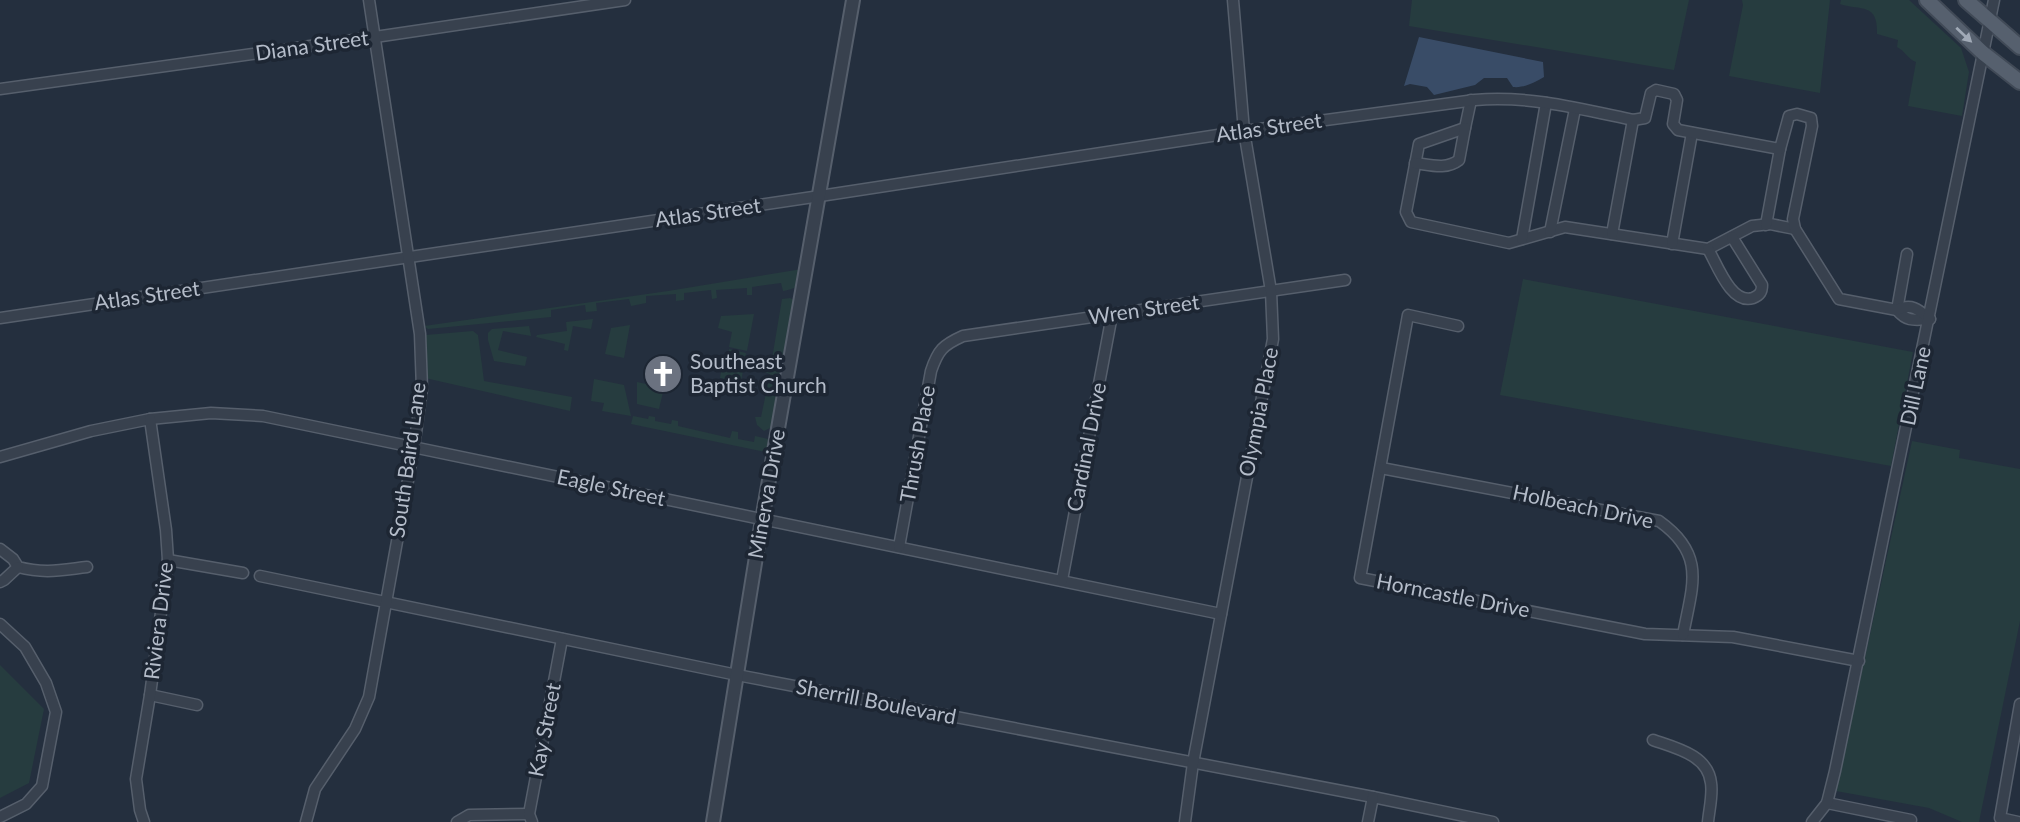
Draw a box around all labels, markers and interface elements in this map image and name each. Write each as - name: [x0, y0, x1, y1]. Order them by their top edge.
- street label: Diana Street: [254, 24, 370, 65]
- one-way arrow: [1955, 26, 1972, 43]
- street label: Atlas Street: [1214, 107, 1324, 146]
- street label: Atlas Street: [653, 192, 763, 231]
- street label: Atlas Street: [92, 275, 202, 314]
- street label: Wren Street: [1087, 288, 1201, 329]
- street label: Dill Lane: [1894, 344, 1935, 427]
- street label: Olympia Place: [1233, 345, 1282, 478]
- place label: Southeast Baptist Church: [690, 348, 827, 397]
- church icon: Southeast Baptist Church: [642, 353, 684, 395]
- street label: South Baird Lane: [383, 380, 430, 539]
- street label: Cardinal Drive: [1061, 380, 1110, 513]
- street label: Thrush Place: [894, 383, 939, 504]
- street label: Minerva Drive: [742, 427, 789, 561]
- street label: Eagle Street: [555, 463, 668, 510]
- street label: Holbeach Drive: [1511, 478, 1656, 533]
- street label: Riviera Drive: [138, 561, 177, 681]
- street label: Horncastle Drive: [1375, 567, 1532, 622]
- street label: Sherrill Boulevard: [794, 673, 958, 728]
- street label: Kay Street: [522, 680, 565, 779]

